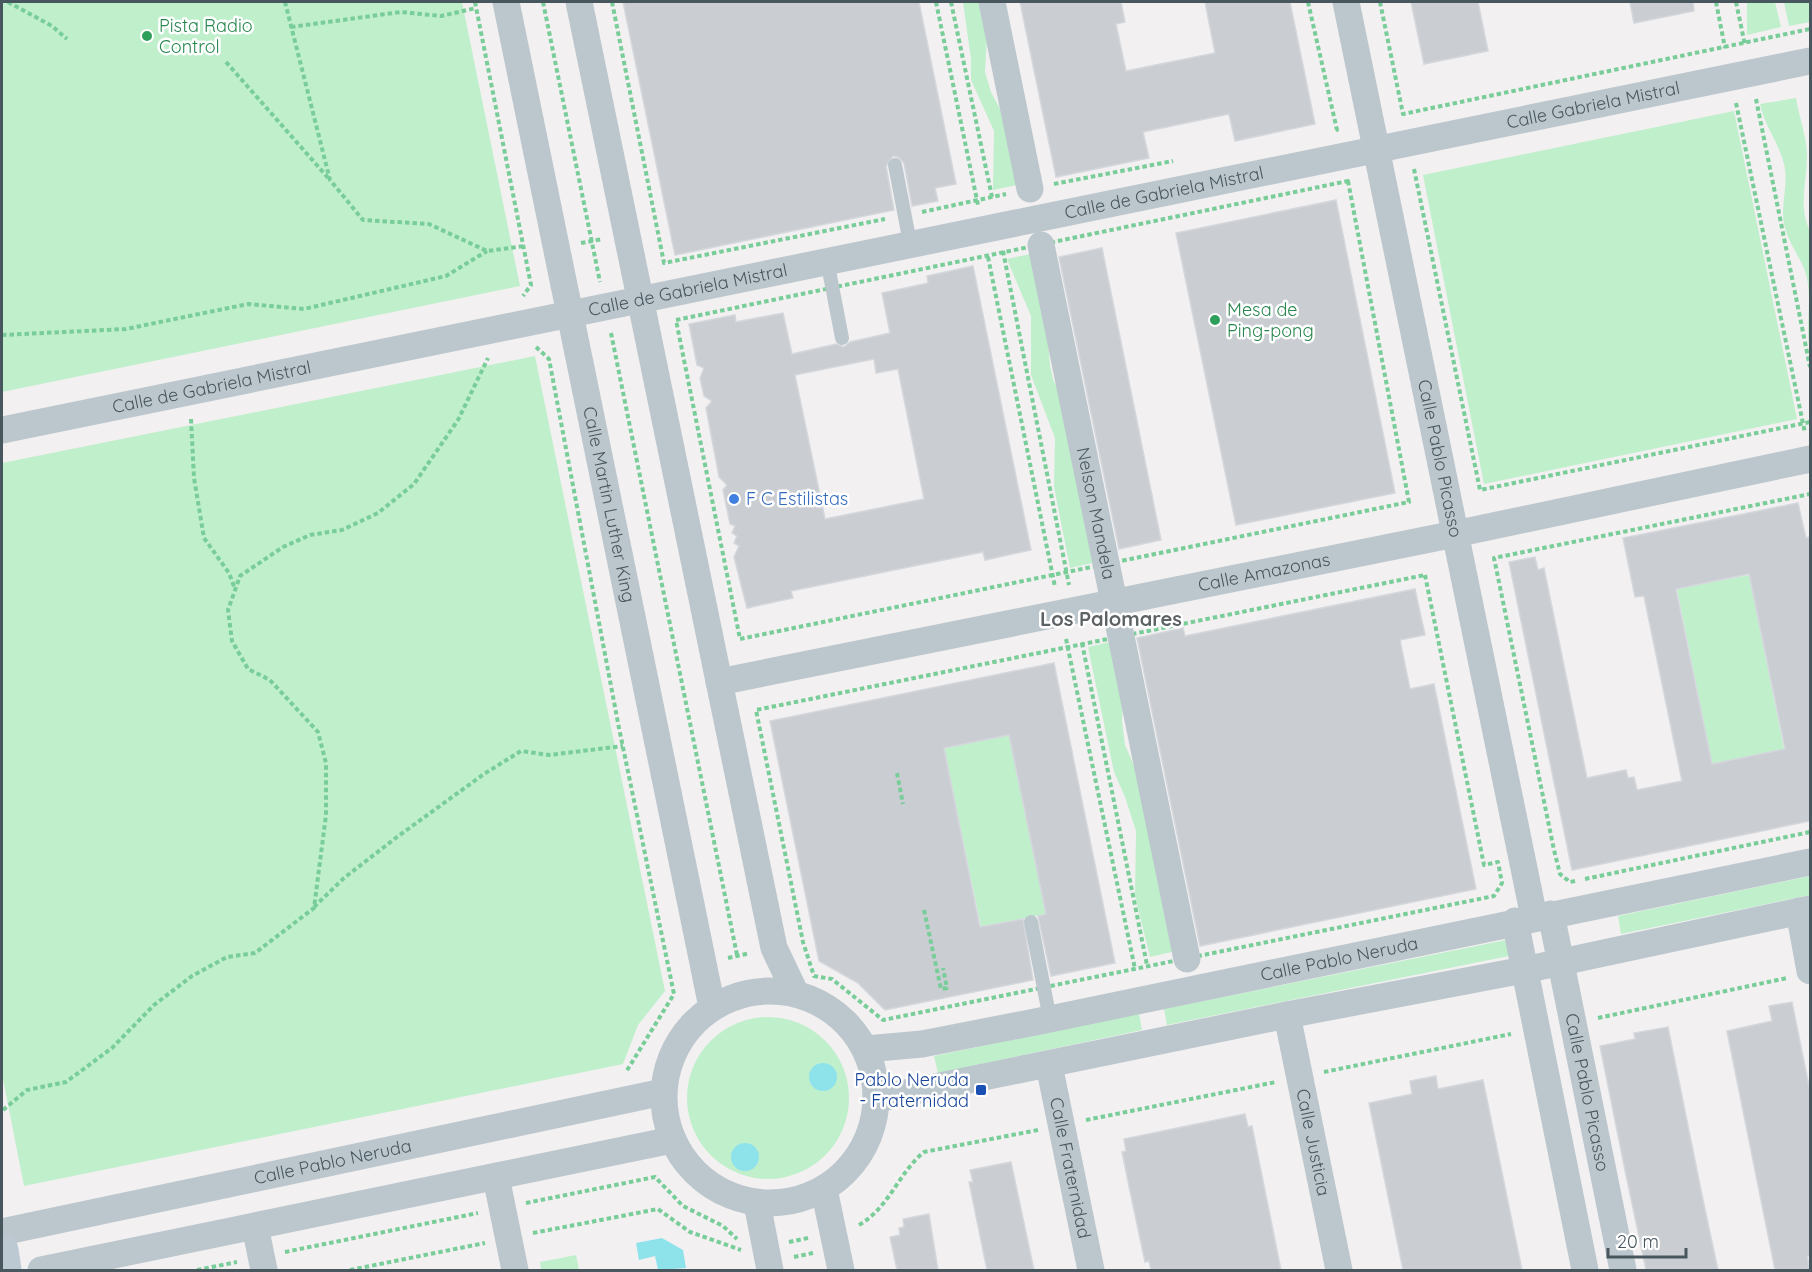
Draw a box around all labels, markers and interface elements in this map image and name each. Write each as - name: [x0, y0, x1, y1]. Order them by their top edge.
- place label: Pista Radio Control: [159, 14, 253, 58]
- marker: Pista Radio Control: [140, 29, 154, 43]
- street label: Calle Gabriela Mistral: [1504, 76, 1682, 134]
- street label: Calle de Gabriela Mistral: [1062, 161, 1265, 224]
- street label: Calle de Gabriela Mistral: [586, 258, 789, 321]
- place label: Mesa de Ping-pong: [1227, 298, 1314, 342]
- marker: Mesa de Ping-pong: [1208, 313, 1222, 327]
- street label: Calle de Gabriela Mistral: [110, 355, 313, 418]
- street label: Calle Pablo Picasso: [1413, 377, 1468, 539]
- street label: Calle Martin Luther King: [578, 404, 641, 605]
- street label: Nelson Mandela: [1072, 445, 1121, 582]
- place label: F C Estilistas: [746, 487, 848, 510]
- marker: F C Estilistas: [727, 492, 741, 506]
- street label: Calle Amazonas: [1196, 547, 1332, 596]
- district label: Los Palomares: [1040, 606, 1182, 631]
- street label: Calle Pablo Neruda: [1258, 931, 1420, 986]
- street label: Calle Pablo Picasso: [1560, 1011, 1615, 1173]
- place label: Pablo Neruda - Fraternidad: [855, 1068, 969, 1112]
- marker: Pablo Neruda - Fraternidad: [974, 1083, 988, 1097]
- street label: Calle Justicia: [1291, 1087, 1336, 1198]
- street label: Calle Fraternidad: [1045, 1095, 1096, 1240]
- street label: Calle Pablo Neruda: [252, 1134, 413, 1189]
- scale bar: [1608, 1221, 1686, 1259]
- text: 20 m: [1617, 1230, 1659, 1253]

